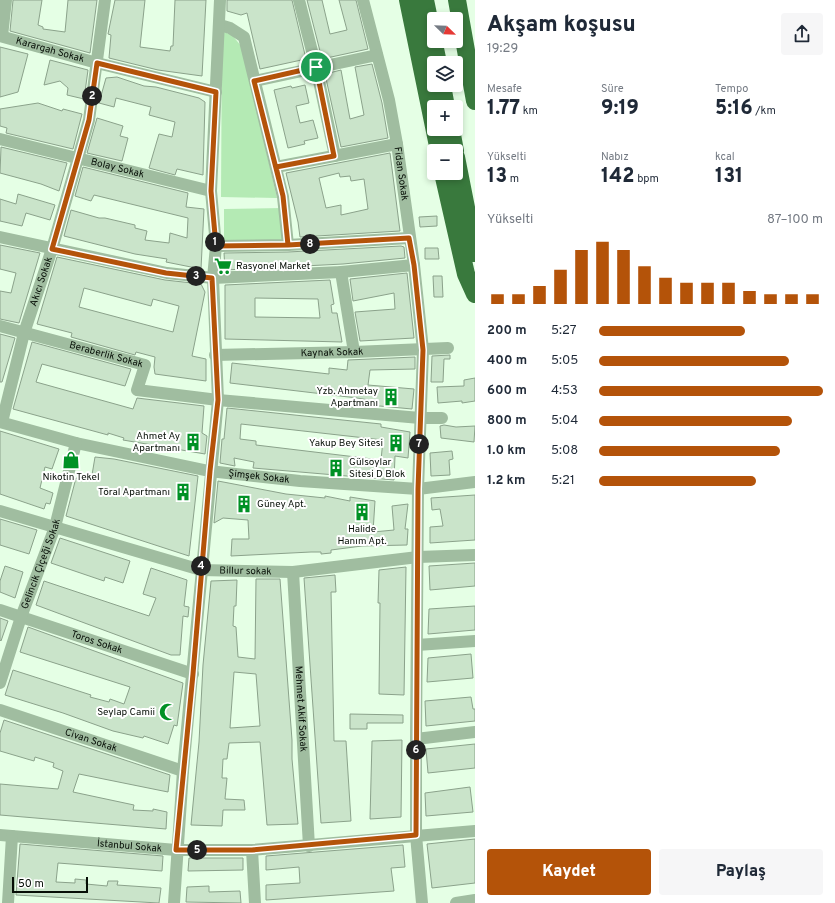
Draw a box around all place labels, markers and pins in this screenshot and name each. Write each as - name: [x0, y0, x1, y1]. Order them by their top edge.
- pin: [299, 50, 333, 84]
- pin: 2: [82, 86, 102, 106]
- pin: 1: [205, 232, 225, 252]
- pin: 8: [300, 234, 320, 254]
- supermarket icon: Rasyonel Market: [213, 256, 233, 276]
- place label: Rasyonel Market: [236, 260, 310, 273]
- pin: 3: [186, 266, 206, 286]
- place label: Yzb. Ahmetay Apartmanı: [317, 385, 378, 410]
- building icon: Yzb. Ahmetay Apartmanı: [381, 387, 401, 407]
- place label: Ahmet Ay Apartmanı: [132, 430, 180, 455]
- building icon: Ahmet Ay Apartmanı: [183, 432, 203, 452]
- building icon: Yakup Bey Sitesi: [386, 433, 406, 453]
- pin: 7: [409, 434, 429, 454]
- place label: Yakup Bey Sitesi: [309, 437, 383, 450]
- shop icon: Nikotin Tekel: [61, 450, 81, 470]
- place label: Gülsoylar Sitesi D Blok: [349, 456, 405, 481]
- building icon: Gülsoylar Sitesi D Blok: [326, 458, 346, 478]
- place label: Nikotin Tekel: [42, 471, 100, 484]
- building icon: Töral Apartmanı: [173, 482, 193, 502]
- place label: Töral Apartmanı: [98, 486, 170, 499]
- building icon: Güney Apt.: [234, 494, 254, 514]
- place label: Güney Apt.: [257, 498, 306, 511]
- building icon: Halide Hanım Apt.: [352, 502, 372, 522]
- place label: Halide Hanım Apt.: [337, 523, 387, 548]
- pin: 4: [191, 556, 211, 576]
- mosque icon: Seylap Camii: [158, 702, 178, 722]
- place label: Seylap Camii: [97, 706, 155, 719]
- pin: 6: [406, 740, 426, 760]
- pin: 5: [187, 840, 207, 860]

